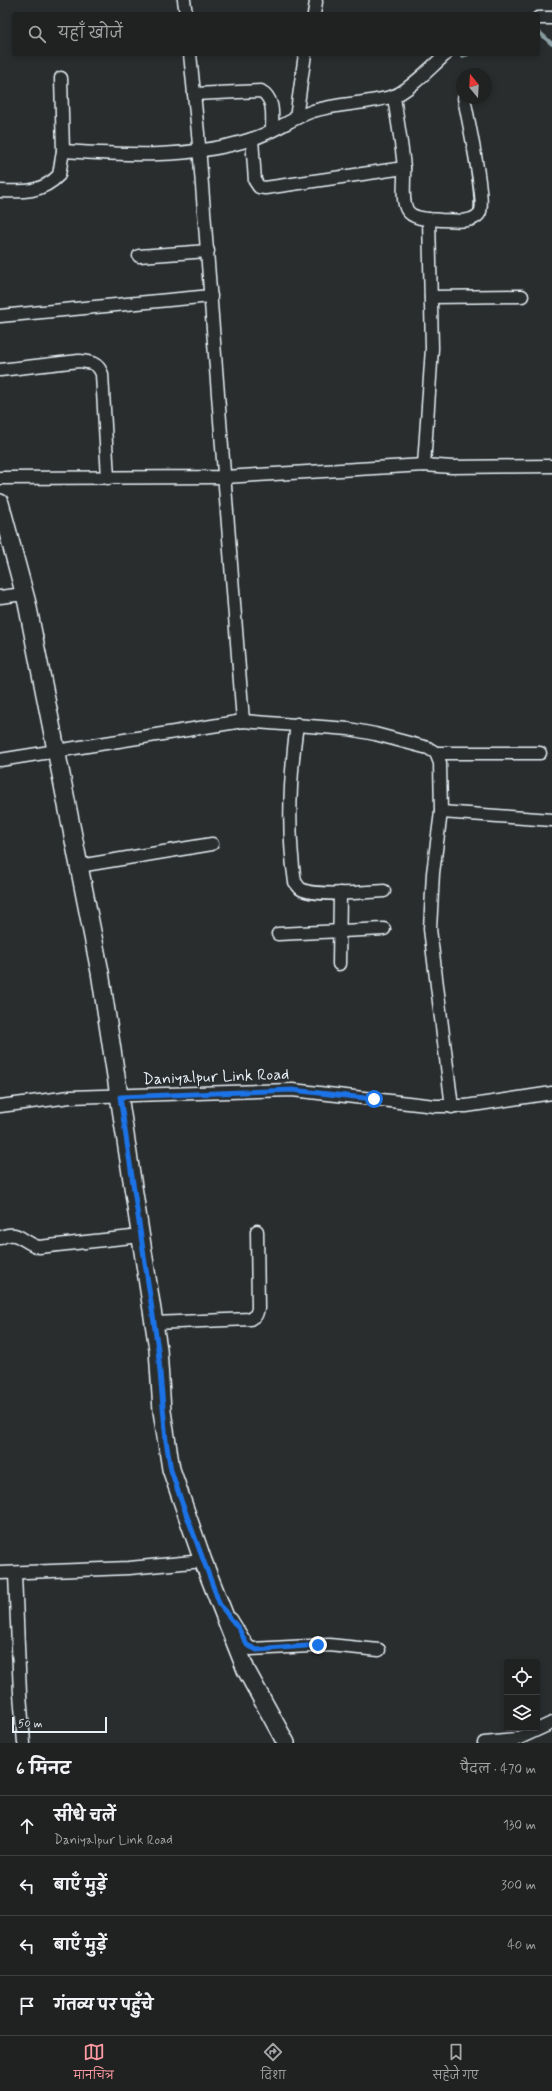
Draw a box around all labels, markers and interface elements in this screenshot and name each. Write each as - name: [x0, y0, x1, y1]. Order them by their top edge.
- search box: [12, 12, 540, 56]
- icon: search: [26, 23, 48, 45]
- text: यहाँ खोजें: [58, 24, 123, 44]
- north arrow: [456, 68, 492, 104]
- street label: Daniyalpur Link Road: [143, 1064, 289, 1090]
- route start: [365, 1090, 383, 1108]
- route end: [309, 1636, 327, 1654]
- map controls: [504, 1659, 540, 1731]
- button: locate: [504, 1659, 540, 1695]
- button: layers: [504, 1695, 540, 1731]
- scale bar: [12, 1715, 107, 1734]
- text: 50 m: [18, 1717, 43, 1731]
- text: 6 मिनट: [16, 1758, 71, 1780]
- text: पैदल · 470 m: [460, 1761, 536, 1778]
- text: सीधे चलें: [54, 1807, 116, 1827]
- icon: ahead: [16, 1815, 38, 1837]
- text: 130 m: [503, 1817, 536, 1834]
- text: Daniyalpur Link Road: [54, 1832, 173, 1849]
- icon: left: [16, 1875, 38, 1897]
- text: बाएँ मुड़ें: [54, 1876, 107, 1896]
- text: 300 m: [501, 1877, 536, 1894]
- icon: left: [16, 1935, 38, 1957]
- text: बाएँ मुड़ें: [54, 1936, 107, 1956]
- text: 40 m: [507, 1937, 536, 1954]
- icon: arrive: [16, 1995, 38, 2017]
- text: गंतव्य पर पहुँचे: [54, 1996, 153, 2016]
- tab: मानचित्र: [73, 2041, 114, 2087]
- tab: दिशा: [261, 2041, 286, 2087]
- tab: सहेजे गए: [433, 2041, 479, 2087]

